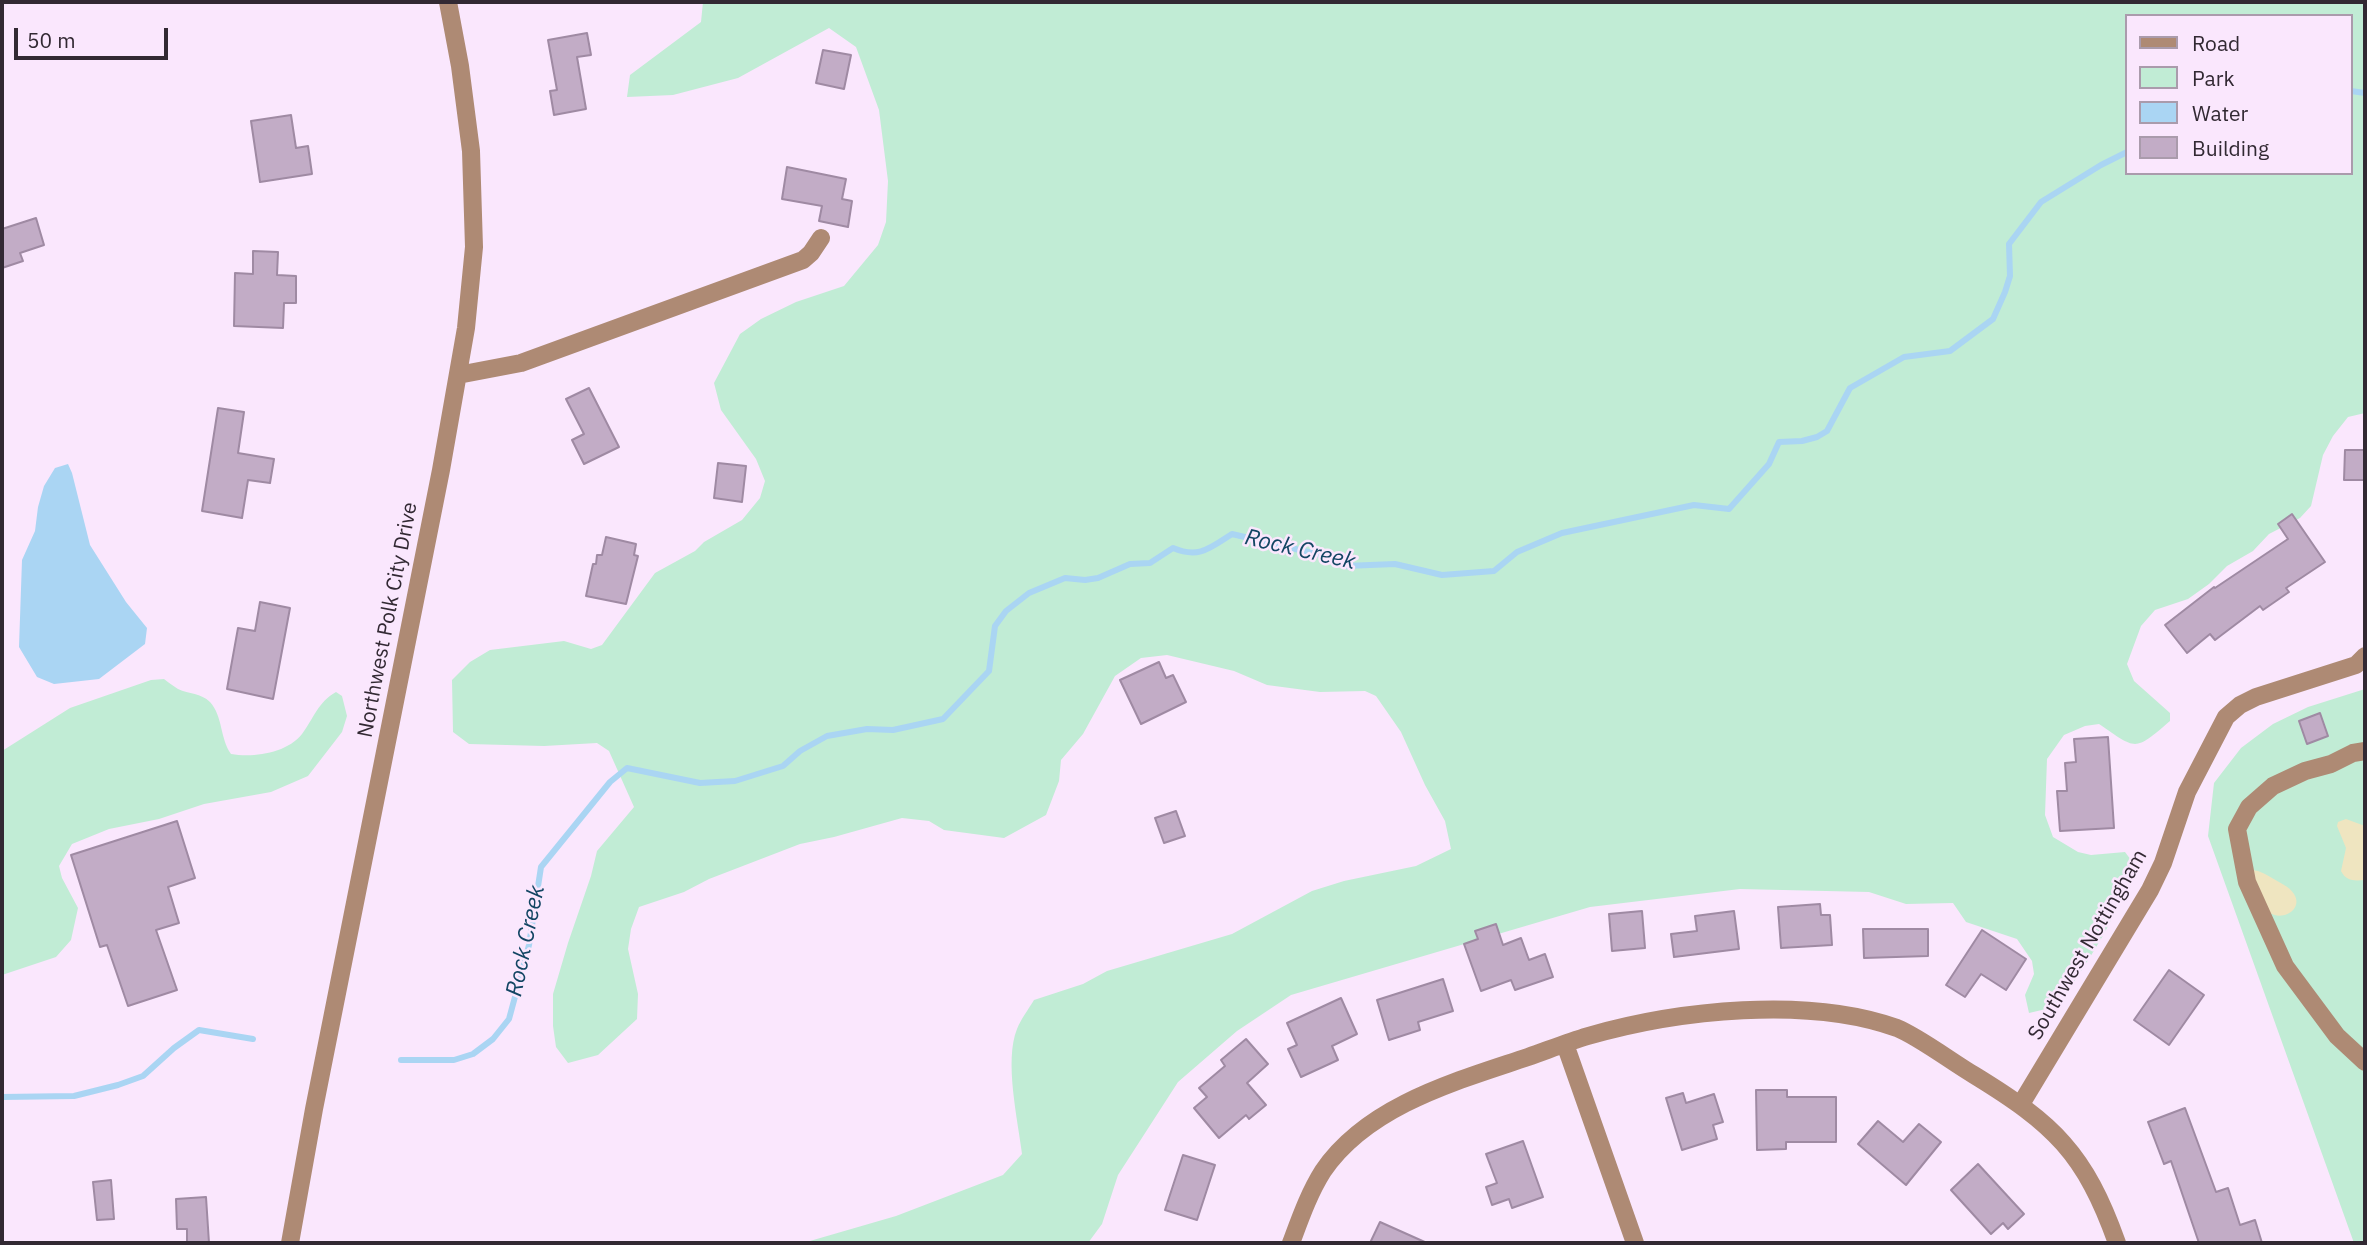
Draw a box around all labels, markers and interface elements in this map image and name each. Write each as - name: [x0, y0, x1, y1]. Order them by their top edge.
- scale bar: [18, 14, 172, 58]
- legend: [2126, 14, 2353, 175]
- text: 50 m: [27, 26, 76, 54]
- text: Road: [2192, 29, 2240, 57]
- text: Park: [2192, 64, 2235, 92]
- text: Water: [2192, 99, 2248, 127]
- text: Building: [2192, 134, 2269, 162]
- street label: Northwest Polk City Drive: [353, 500, 423, 740]
- water label: Rock Creek: [1242, 524, 1358, 576]
- street label: Southwest Nottingham: [2023, 845, 2153, 1045]
- water label: Rock Creek: [501, 883, 551, 999]

